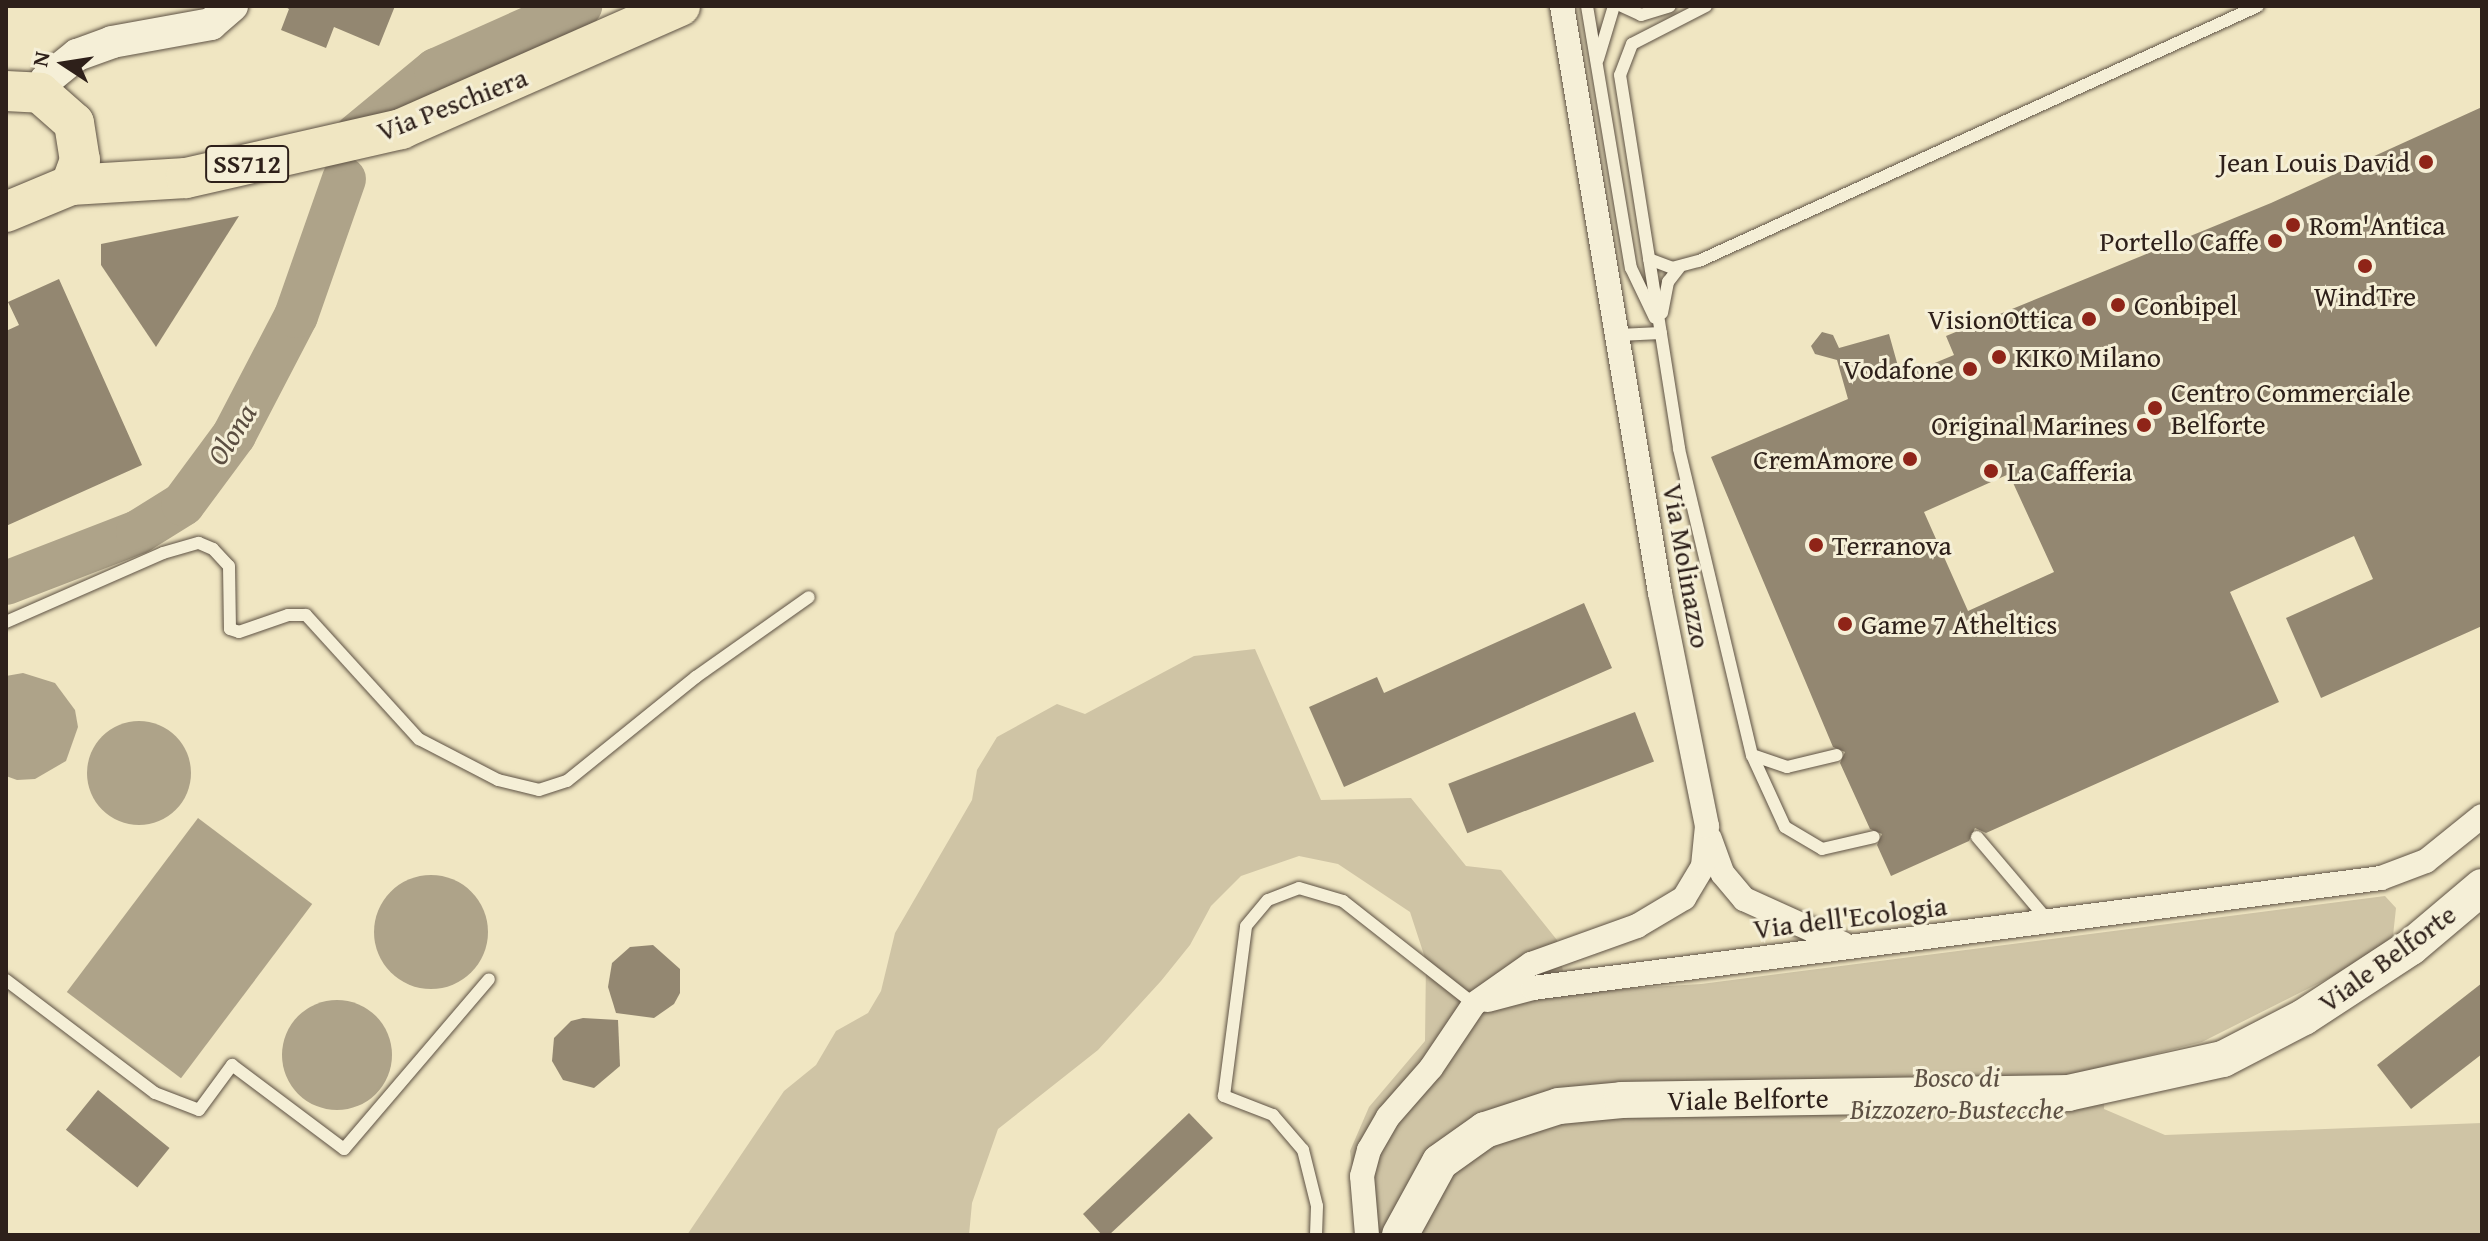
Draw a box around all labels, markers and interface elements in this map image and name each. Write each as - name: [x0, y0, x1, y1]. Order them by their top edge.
- north arrow: [24, 24, 104, 104]
- text: N: [23, 48, 58, 70]
- street label: Via Peschiera: [372, 60, 532, 148]
- road number: SS712: [205, 142, 289, 186]
- place label: Jean Louis David: [2218, 145, 2410, 179]
- marker: Jean Louis David: [2417, 153, 2435, 171]
- place label: Rom'Antica: [2309, 208, 2446, 242]
- marker: Rom'Antica: [2284, 216, 2302, 234]
- place label: Portello Caffe: [2099, 224, 2259, 258]
- marker: Portello Caffe: [2266, 232, 2284, 250]
- marker: WindTre: [2356, 257, 2374, 275]
- place label: WindTre: [2314, 279, 2416, 313]
- place label: Conbipel: [2134, 288, 2238, 322]
- marker: Conbipel: [2109, 296, 2127, 314]
- place label: VisionOttica: [1928, 302, 2073, 336]
- marker: VisionOttica: [2080, 310, 2098, 328]
- place label: KIKO Milano: [2015, 340, 2161, 374]
- marker: KIKO Milano: [1990, 348, 2008, 366]
- place label: Vodafone: [1843, 352, 1954, 386]
- marker: Vodafone: [1961, 360, 1979, 378]
- place label: Centro Commerciale Belforte: [2171, 375, 2411, 441]
- water label: Olona: [198, 397, 264, 471]
- marker: Centro Commerciale Belforte: [2146, 399, 2164, 417]
- place label: Original Marines: [1931, 408, 2128, 442]
- marker: Original Marines: [2135, 416, 2153, 434]
- place label: CremAmore: [1753, 442, 1894, 476]
- marker: CremAmore: [1901, 450, 1919, 468]
- place label: La Cafferia: [2007, 454, 2132, 488]
- marker: La Cafferia: [1982, 462, 2000, 480]
- street label: Via Molinazzo: [1656, 481, 1718, 651]
- place label: Terranova: [1832, 528, 1952, 562]
- marker: Terranova: [1807, 536, 1825, 554]
- place label: Game 7 Atheltics: [1861, 607, 2057, 641]
- marker: Game 7 Atheltics: [1836, 615, 1854, 633]
- street label: Via dell'Ecologia: [1751, 888, 1949, 946]
- street label: Viale Belforte: [2312, 897, 2462, 1019]
- park label: Bosco di Bizzozero-Bustecche: [1850, 1060, 2064, 1126]
- street label: Viale Belforte: [1667, 1081, 1829, 1117]

